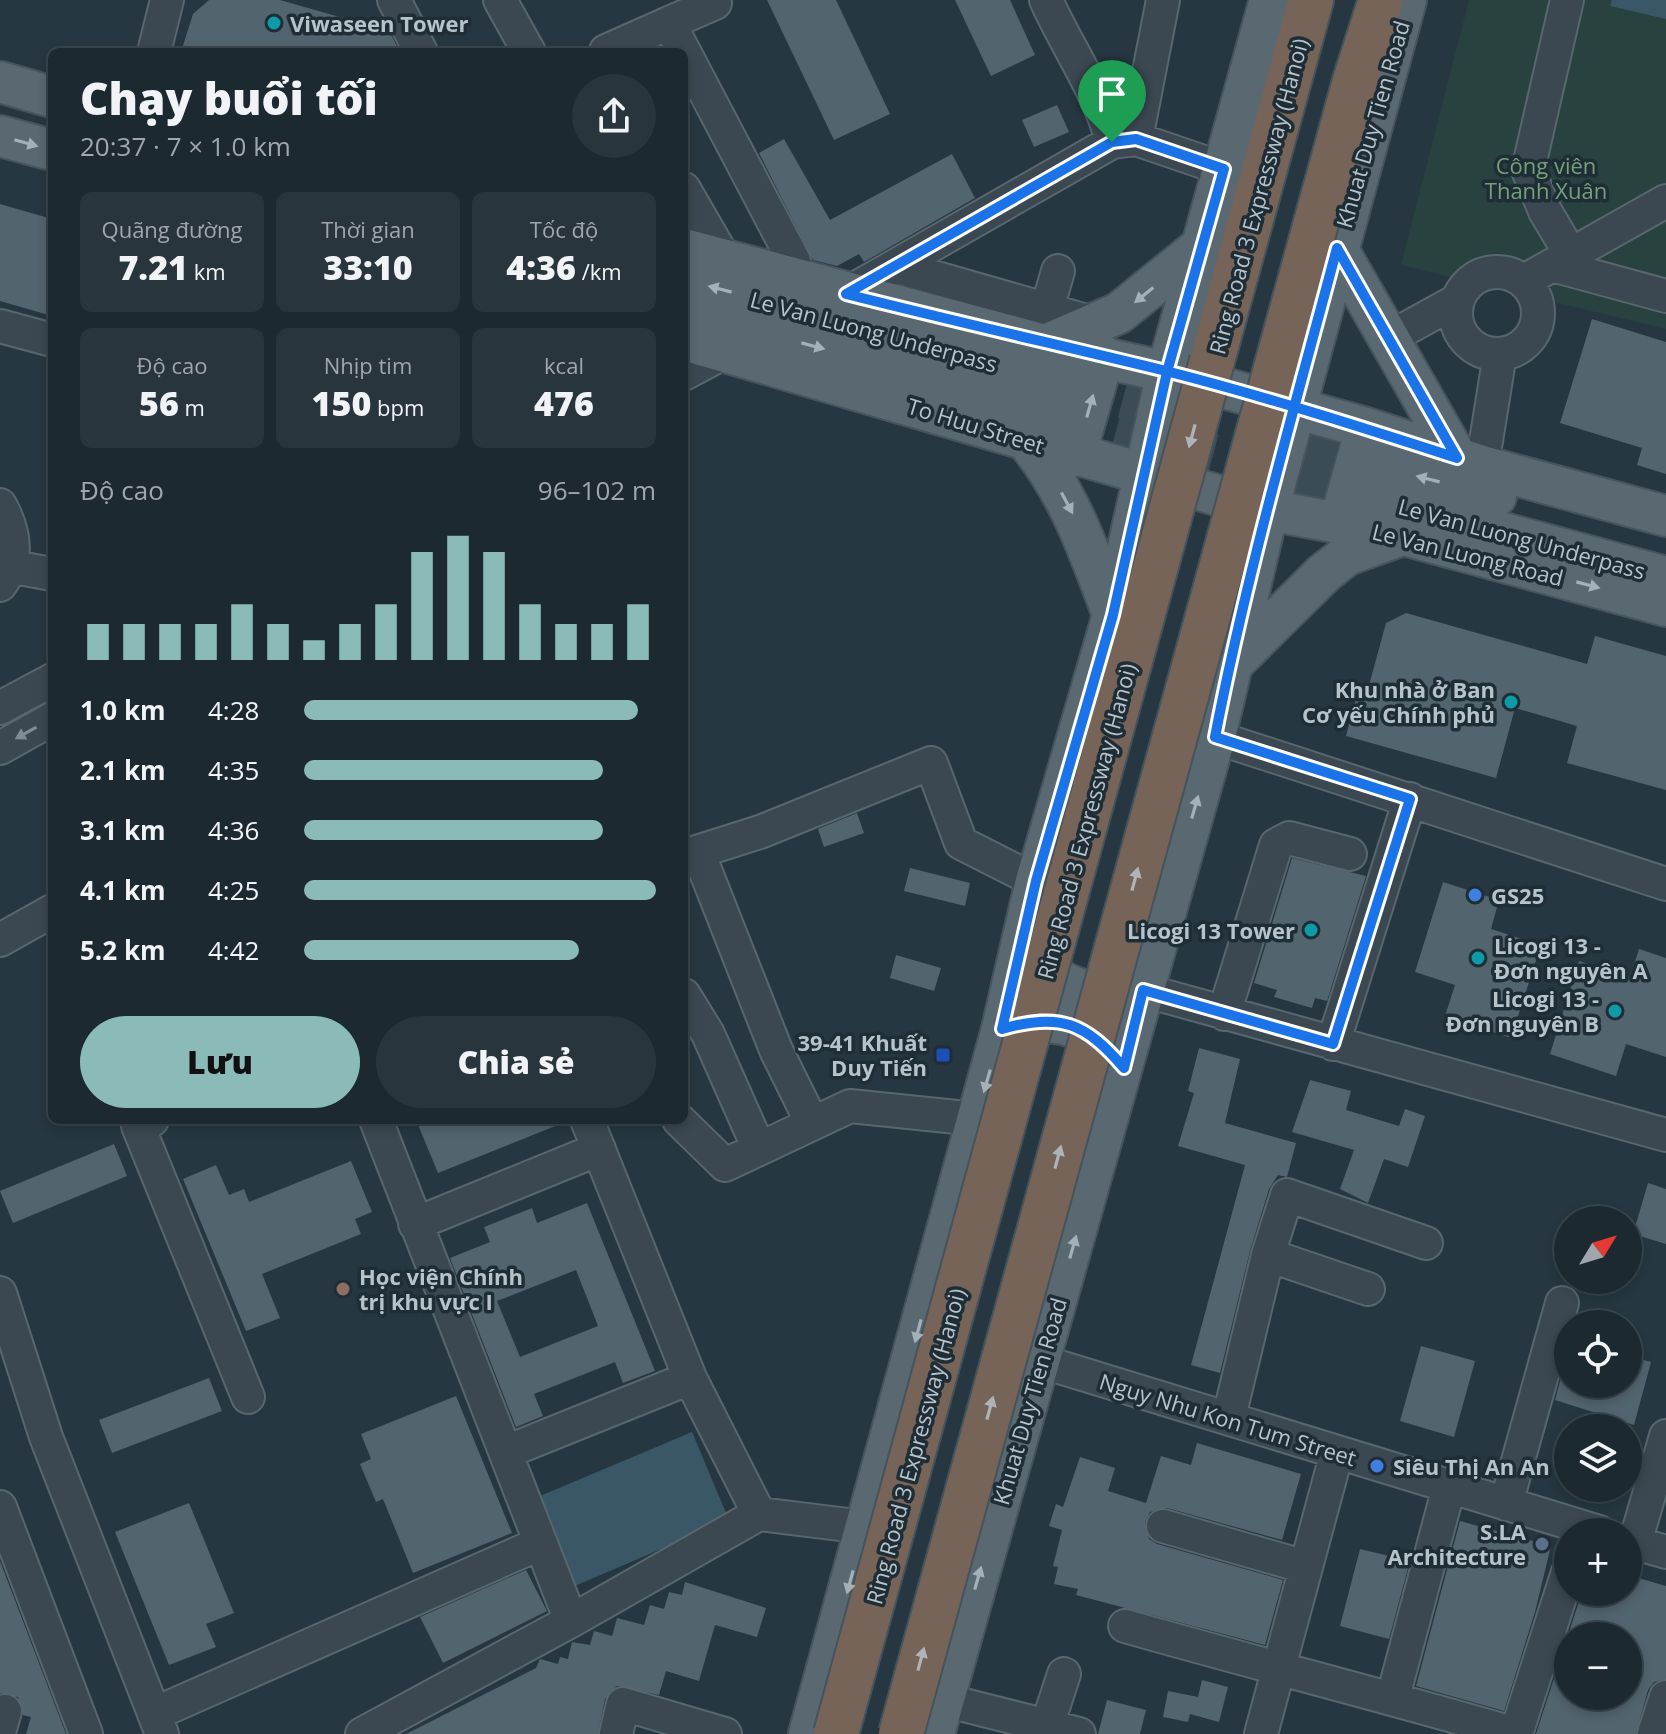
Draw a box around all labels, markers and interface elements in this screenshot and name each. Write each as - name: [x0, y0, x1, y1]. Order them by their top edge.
- place label: Viwaseen Tower: [290, 8, 468, 38]
- marker: Viwaseen Tower: [265, 14, 283, 32]
- street label: Khuat Duy Tien Road: [1328, 17, 1416, 231]
- street label: Ring Road 3 Expressway (Hanoi): [1201, 35, 1315, 357]
- pin: [1078, 60, 1146, 142]
- text: Chạy buổi tối: [80, 68, 378, 128]
- icon: arrive: [1090, 72, 1134, 116]
- button: share: [572, 74, 656, 158]
- text: 20:37 · 7 × 1.0 km: [80, 128, 291, 164]
- one-way arrow: [14, 137, 38, 150]
- park label: Công viên Thanh Xuân: [1485, 150, 1607, 205]
- text: Quãng đường: [102, 214, 242, 244]
- text: Thời gian: [321, 214, 415, 244]
- text: Tốc độ: [530, 214, 598, 244]
- text: 7.21: [118, 244, 188, 290]
- text: 33:10: [323, 244, 413, 290]
- text: 4:36: [506, 244, 576, 290]
- text: km: [188, 256, 226, 286]
- text: /km: [576, 256, 622, 286]
- one-way arrow: [707, 282, 732, 294]
- street label: Le Van Luong Underpass: [747, 284, 1001, 378]
- one-way arrow: [1134, 286, 1154, 303]
- one-way arrow: [802, 340, 826, 353]
- text: Độ cao: [137, 350, 207, 380]
- text: Nhịp tim: [324, 350, 412, 380]
- text: kcal: [544, 350, 584, 380]
- text: 56: [139, 380, 179, 426]
- text: 150: [312, 380, 371, 426]
- text: 476: [534, 380, 594, 426]
- street label: To Huu Street: [904, 390, 1048, 460]
- text: m: [179, 392, 205, 422]
- text: bpm: [371, 392, 424, 422]
- one-way arrow: [1084, 394, 1097, 418]
- one-way arrow: [1185, 424, 1197, 449]
- text: Độ cao: [80, 472, 164, 508]
- text: 96–102 m: [538, 472, 656, 508]
- one-way arrow: [1416, 472, 1441, 484]
- street label: Le Van Luong Underpass: [1395, 491, 1649, 585]
- one-way arrow: [1059, 492, 1073, 514]
- street label: Le Van Luong Road: [1369, 516, 1567, 592]
- one-way arrow: [1575, 579, 1600, 591]
- street label: Ring Road 3 Expressway (Hanoi): [1029, 660, 1143, 982]
- place label: Khu nhà ở Ban Cơ yếu Chính phủ: [1302, 674, 1495, 729]
- text: 1.0 km: [80, 692, 166, 728]
- text: 4:28: [208, 692, 259, 728]
- marker: Khu nhà ở Ban Cơ yếu Chính phủ: [1502, 693, 1520, 711]
- one-way arrow: [15, 726, 37, 740]
- text: 2.1 km: [80, 752, 166, 788]
- text: 4:35: [208, 752, 259, 788]
- one-way arrow: [1189, 795, 1202, 819]
- text: 3.1 km: [80, 812, 166, 848]
- text: 4:36: [208, 812, 259, 848]
- one-way arrow: [1129, 867, 1141, 892]
- text: 4.1 km: [80, 872, 166, 908]
- text: 4:25: [208, 872, 259, 908]
- place label: GS25: [1491, 880, 1544, 910]
- marker: GS25: [1466, 886, 1484, 904]
- place label: Licogi 13 Tower: [1127, 915, 1295, 945]
- marker: Licogi 13 Tower: [1302, 921, 1320, 939]
- place label: Licogi 13 - Đơn nguyên A: [1494, 930, 1648, 985]
- text: 5.2 km: [80, 932, 166, 968]
- text: 4:42: [208, 932, 259, 968]
- marker: Licogi 13 - Đơn nguyên A: [1469, 949, 1487, 967]
- place label: Licogi 13 - Đơn nguyên B: [1446, 983, 1599, 1038]
- marker: Licogi 13 - Đơn nguyên B: [1606, 1002, 1624, 1020]
- button: Lưu: [80, 1016, 360, 1108]
- button: Chia sẻ: [376, 1016, 656, 1108]
- place label: 39-41 Khuất Duy Tiến: [798, 1027, 927, 1082]
- marker: 39-41 Khuất Duy Tiến: [934, 1046, 952, 1064]
- one-way arrow: [980, 1069, 993, 1093]
- one-way arrow: [1053, 1145, 1065, 1170]
- north arrow: [1554, 1206, 1642, 1294]
- map controls: [1554, 1206, 1642, 1710]
- one-way arrow: [1067, 1235, 1080, 1259]
- place label: Học viện Chính trị khu vực I: [359, 1261, 523, 1316]
- marker: Học viện Chính trị khu vực I: [334, 1280, 352, 1298]
- street label: Ring Road 3 Expressway (Hanoi): [858, 1285, 972, 1607]
- street label: Khuat Duy Tien Road: [985, 1294, 1073, 1508]
- button: locate: [1554, 1310, 1642, 1398]
- one-way arrow: [911, 1320, 924, 1344]
- street label: Nguy Nhu Kon Tum Street: [1096, 1366, 1360, 1472]
- one-way arrow: [984, 1395, 996, 1420]
- button: layers: [1554, 1414, 1642, 1502]
- place label: Siêu Thị An An: [1393, 1451, 1550, 1481]
- marker: Siêu Thị An An: [1368, 1457, 1386, 1475]
- place label: S.LA Architecture: [1387, 1516, 1527, 1571]
- button: +: [1554, 1518, 1642, 1606]
- marker: S.LA Architecture: [1533, 1535, 1551, 1553]
- one-way arrow: [972, 1566, 985, 1590]
- one-way arrow: [843, 1570, 855, 1595]
- button: −: [1554, 1622, 1642, 1710]
- one-way arrow: [915, 1646, 928, 1670]

